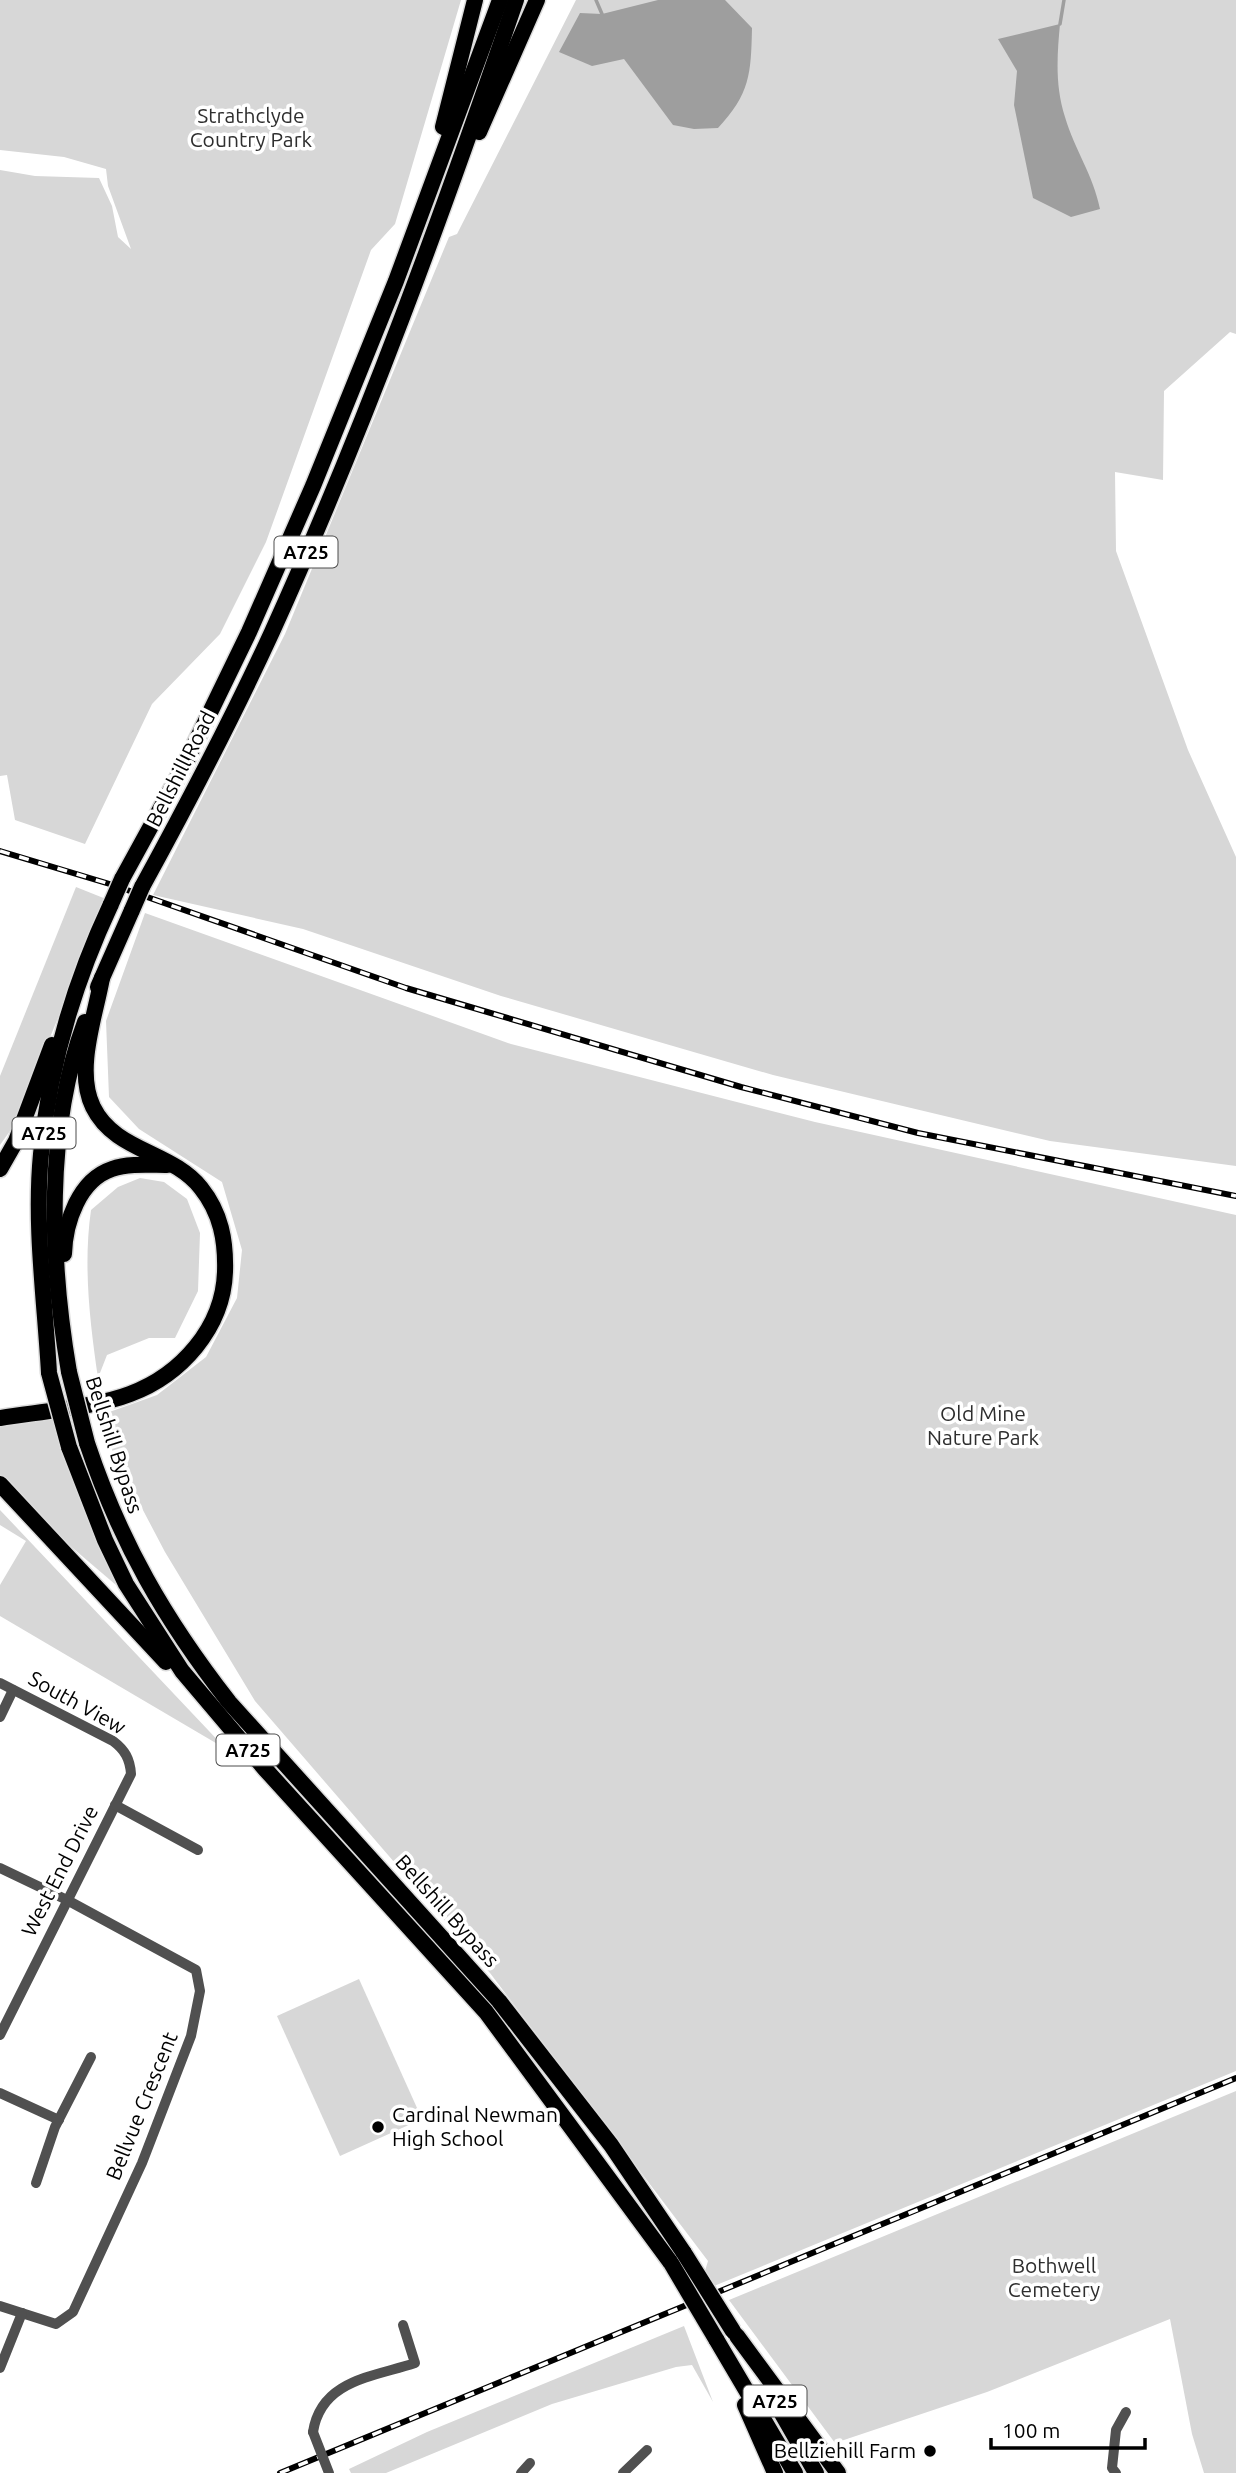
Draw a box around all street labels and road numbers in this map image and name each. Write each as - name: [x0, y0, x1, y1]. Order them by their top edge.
- road number: A725: [274, 537, 338, 568]
- street label: Bellshill Road: [141, 707, 219, 830]
- road number: A725: [12, 1118, 76, 1148]
- street label: Bellshill Bypass: [81, 1373, 148, 1516]
- street label: South View: [25, 1666, 130, 1739]
- road number: A725: [216, 1734, 280, 1766]
- street label: West End Drive: [16, 1801, 102, 1940]
- street label: Bellshill Bypass: [391, 1849, 504, 1971]
- street label: Bellvue Crescent: [100, 2028, 182, 2183]
- road number: A725: [744, 2386, 806, 2416]

